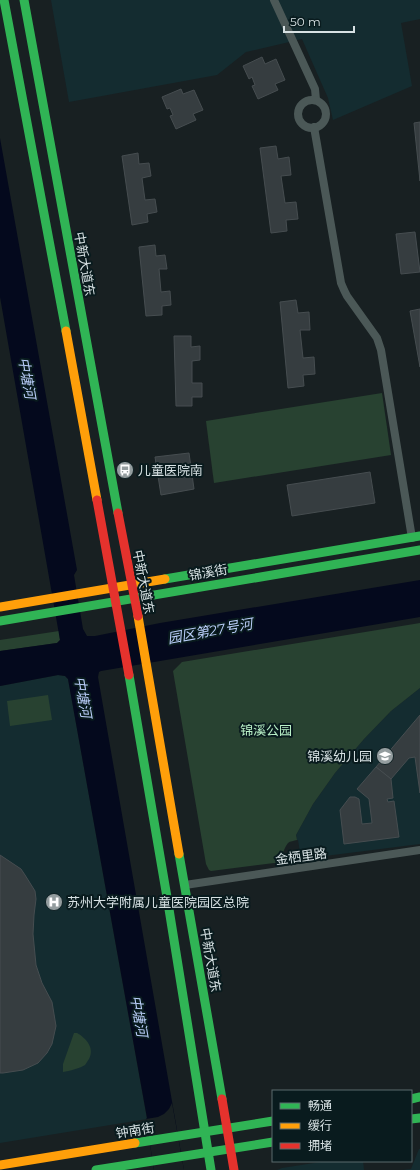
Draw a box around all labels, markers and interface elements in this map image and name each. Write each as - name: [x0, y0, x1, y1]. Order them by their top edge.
- scale bar: [284, 8, 354, 34]
- text: 50 m: [290, 14, 321, 29]
- street label: 中新大道东: [71, 231, 99, 297]
- water label: 中塘河: [14, 356, 40, 403]
- bus stop icon: 儿童医院南: [115, 460, 135, 480]
- place label: 儿童医院南: [138, 462, 203, 478]
- street label: 中新大道东: [130, 549, 158, 615]
- street label: 锦溪街: [187, 561, 229, 583]
- water label: 园区第27号河: [166, 614, 257, 647]
- water label: 中塘河: [70, 675, 96, 722]
- park label: 锦溪公园: [240, 722, 292, 738]
- school or university icon: 锦溪幼儿园: [375, 746, 395, 766]
- place label: 锦溪幼儿园: [307, 748, 372, 764]
- street label: 金栖里路: [274, 844, 328, 868]
- hospital icon: 苏州大学附属儿童医院园区总院: [44, 892, 64, 912]
- place label: 苏州大学附属儿童医院园区总院: [67, 894, 249, 910]
- street label: 中新大道东: [197, 927, 225, 993]
- water label: 中塘河: [126, 994, 152, 1041]
- legend: [272, 1090, 412, 1162]
- text: 畅通: [308, 1098, 332, 1113]
- text: 缓行: [308, 1118, 332, 1133]
- street label: 钟南街: [114, 1119, 156, 1141]
- text: 拥堵: [308, 1138, 332, 1153]

